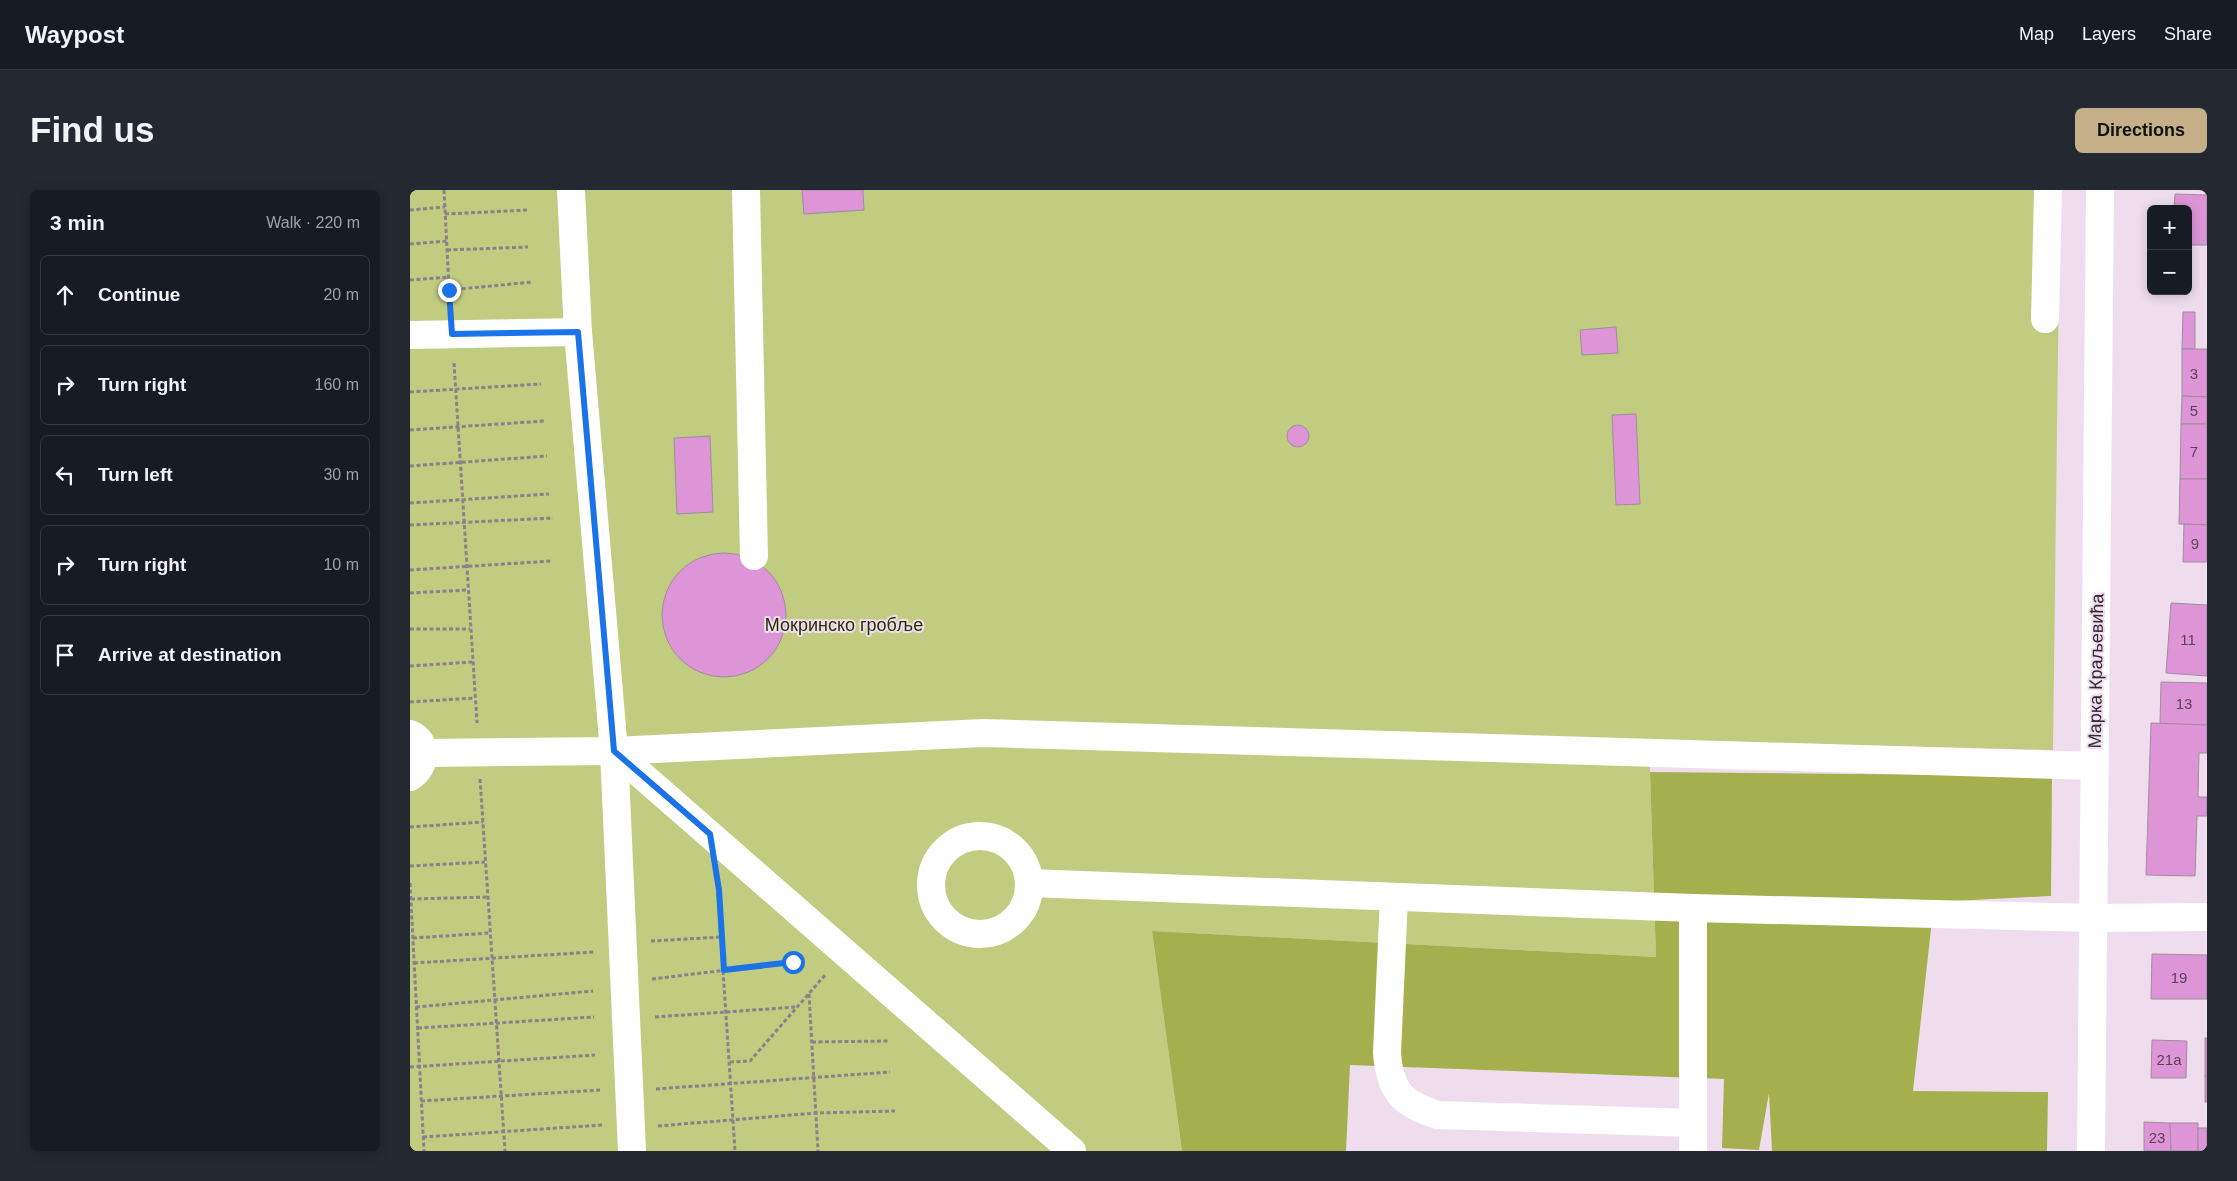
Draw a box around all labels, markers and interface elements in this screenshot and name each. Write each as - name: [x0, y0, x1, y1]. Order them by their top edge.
- text: Waypost: [25, 21, 124, 48]
- text: Map: [2019, 24, 2054, 44]
- text: Layers: [2082, 24, 2136, 44]
- text: Share: [2164, 24, 2212, 44]
- button: Directions: [2075, 108, 2207, 153]
- text: Find us: [30, 110, 154, 149]
- map controls: [2147, 205, 2192, 295]
- button: +: [2147, 205, 2192, 250]
- text: 3 min: [50, 211, 105, 234]
- text: Walk · 220 m: [266, 214, 360, 231]
- button: −: [2147, 250, 2192, 295]
- route end: [438, 279, 461, 302]
- icon: ahead: [51, 281, 79, 309]
- text: Continue: [98, 284, 180, 305]
- text: 20 m: [323, 286, 359, 303]
- house number: 3: [2190, 365, 2198, 382]
- icon: right: [51, 371, 79, 399]
- text: Turn right: [98, 374, 186, 395]
- text: 160 m: [315, 376, 359, 393]
- house number: 5: [2190, 402, 2198, 419]
- house number: 7: [2190, 443, 2198, 460]
- icon: left: [51, 461, 79, 489]
- text: Turn left: [98, 464, 173, 485]
- text: 30 m: [323, 466, 359, 483]
- house number: 9: [2191, 535, 2199, 552]
- icon: right: [51, 551, 79, 579]
- text: Turn right: [98, 554, 186, 575]
- text: 10 m: [323, 556, 359, 573]
- street label: Марка Краљевића: [2085, 592, 2107, 749]
- park label: Мокринско гробље: [765, 615, 923, 635]
- house number: 11: [2180, 631, 2196, 648]
- icon: arrive: [51, 641, 79, 669]
- text: Arrive at destination: [98, 644, 282, 665]
- house number: 13: [2176, 695, 2192, 712]
- route start: [782, 951, 805, 974]
- house number: 19: [2171, 969, 2187, 986]
- house number: 21a: [2156, 1051, 2182, 1068]
- house number: 23: [2149, 1129, 2165, 1146]

